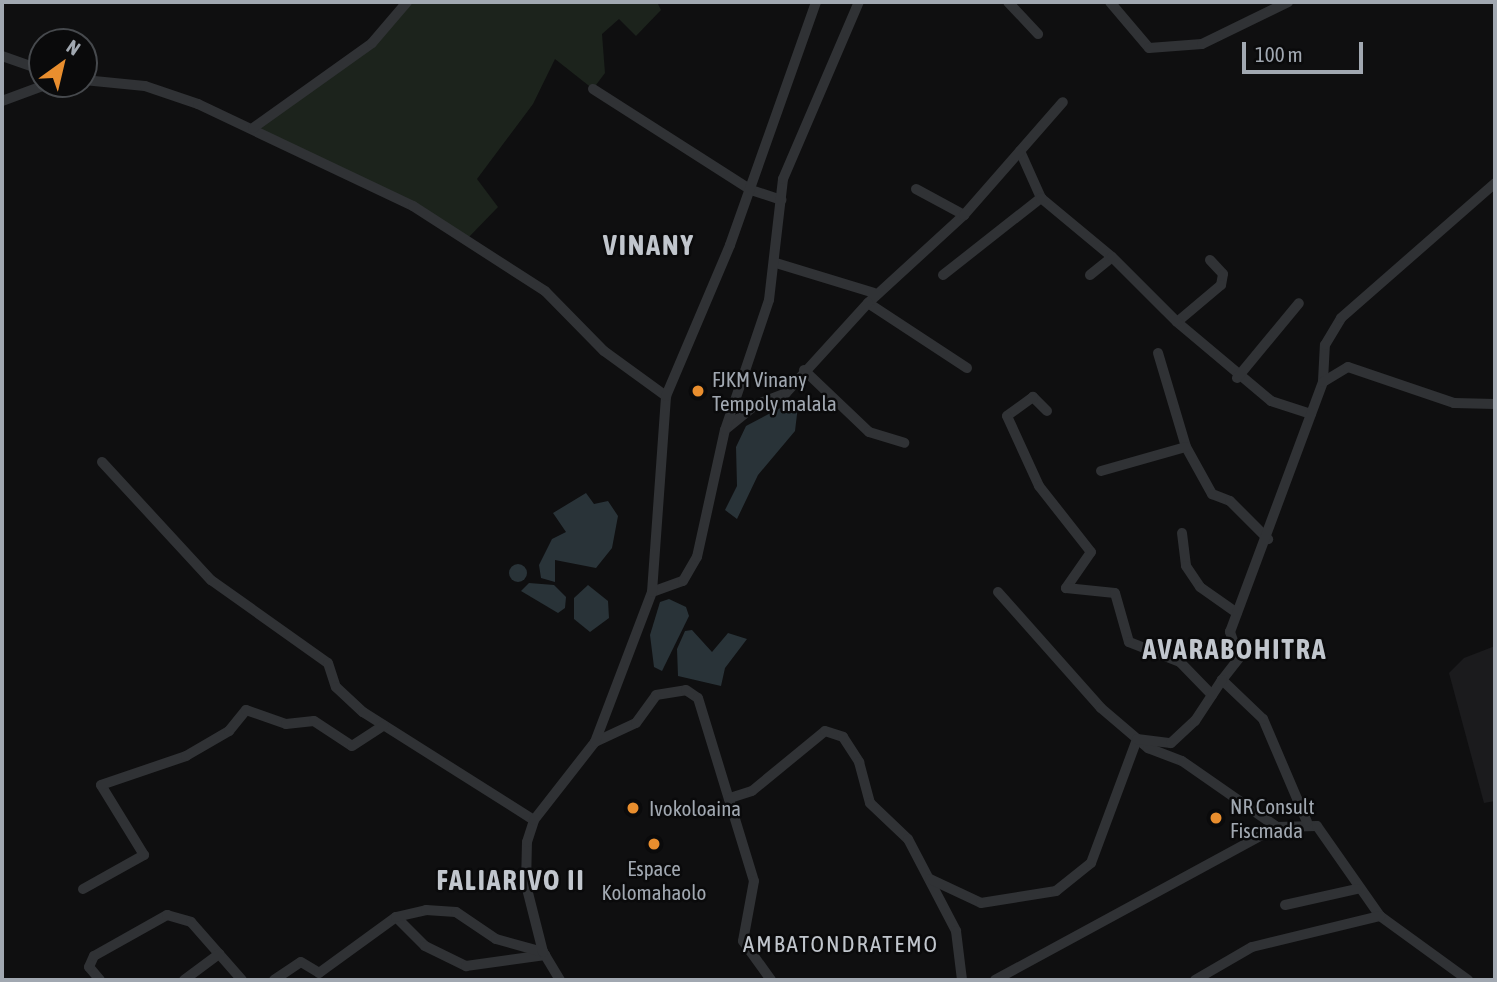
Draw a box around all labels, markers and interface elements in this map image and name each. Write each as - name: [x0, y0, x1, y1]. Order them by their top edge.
- north arrow: [28, 28, 98, 98]
- scale bar: [1245, 28, 1366, 72]
- text: N: [63, 35, 84, 60]
- text: 100 m: [1255, 42, 1303, 66]
- district label: VINANY: [604, 228, 694, 262]
- place label: FJKM Vinany Tempoly malala: [712, 366, 837, 416]
- marker: FJKM Vinany Tempoly malala: [690, 383, 706, 399]
- district label: AVARABOHITRA: [1144, 632, 1326, 666]
- place label: NR Consult Fiscmada: [1230, 793, 1314, 843]
- place label: Ivokoloaina: [649, 795, 741, 821]
- marker: Ivokoloaina: [623, 798, 643, 818]
- marker: NR Consult Fiscmada: [1208, 810, 1224, 826]
- marker: Espace Kolomahaolo: [646, 836, 662, 852]
- place label: Espace Kolomahaolo: [602, 855, 706, 905]
- district label: FALIARIVO II: [438, 863, 584, 897]
- district label: AMBATONDRATEMO: [745, 930, 937, 958]

